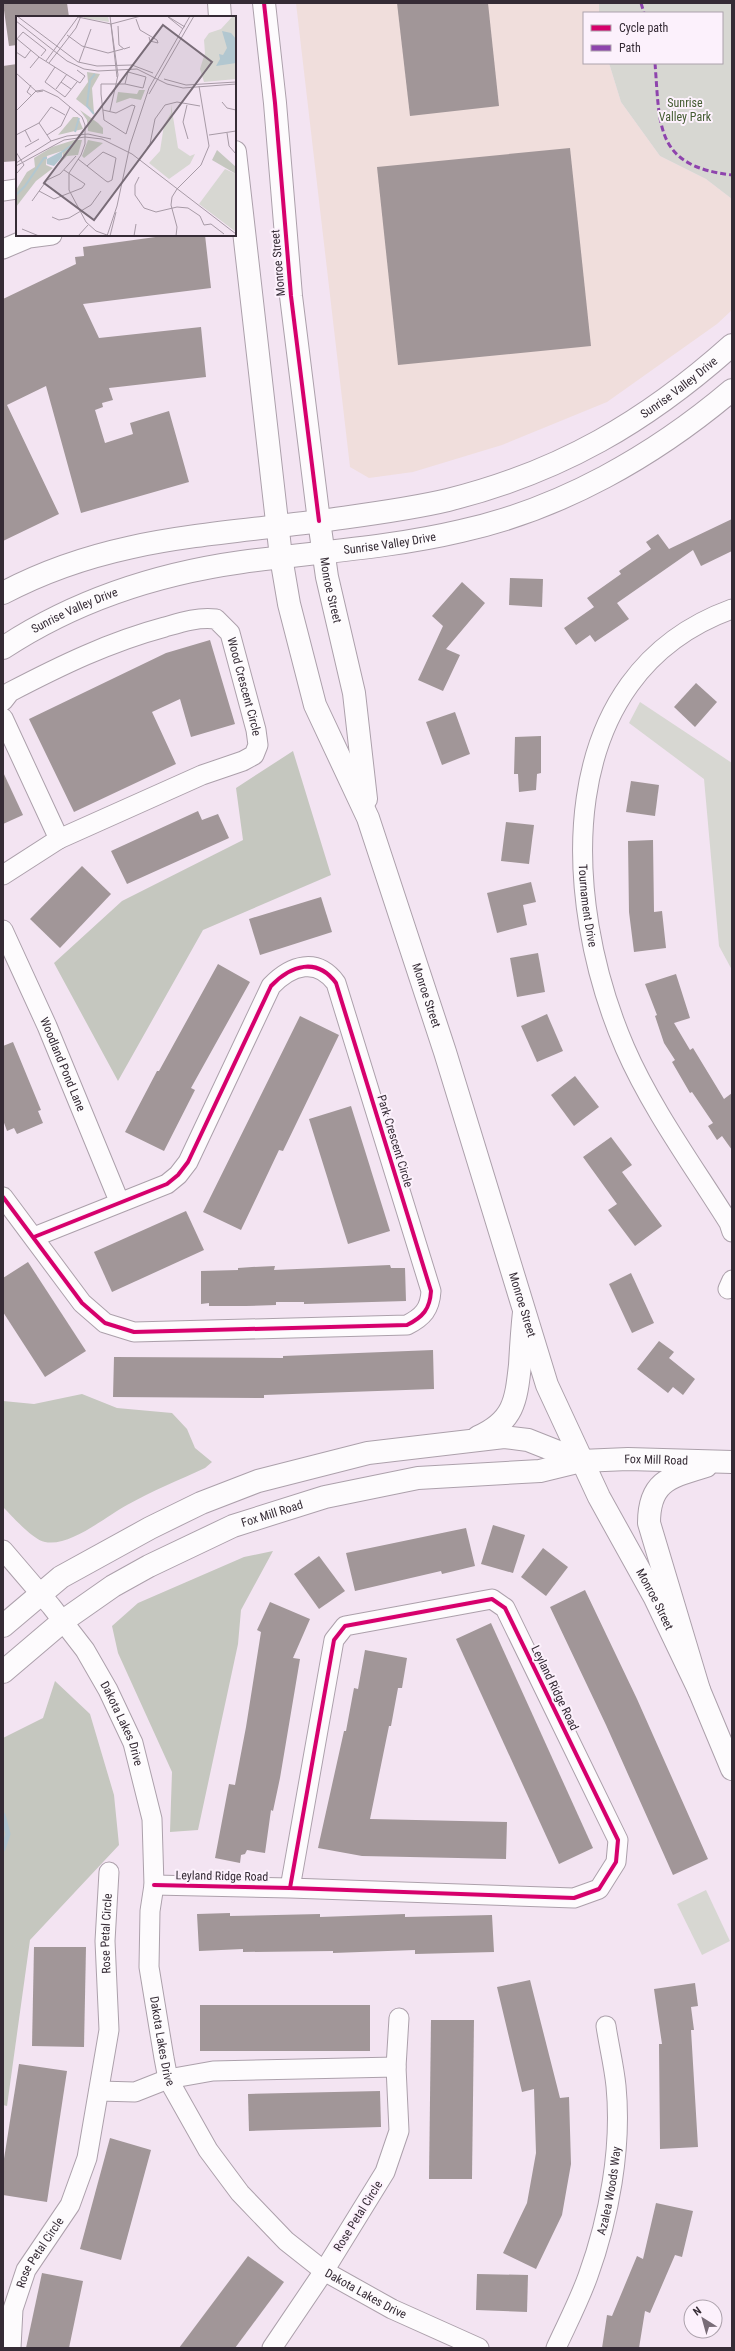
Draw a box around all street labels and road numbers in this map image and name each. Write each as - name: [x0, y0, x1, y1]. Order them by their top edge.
- street label: Monroe Street: [268, 229, 288, 297]
- street label: Sunrise Valley Drive: [638, 354, 721, 421]
- street label: Sunrise Valley Drive: [343, 530, 437, 557]
- street label: Monroe Street: [317, 556, 345, 625]
- street label: Sunrise Valley Drive: [29, 585, 120, 636]
- street label: Wood Crescent Circle: [224, 636, 264, 737]
- street label: Tournament Drive: [576, 864, 600, 949]
- street label: Monroe Street: [409, 961, 444, 1030]
- street label: Woodland Pond Lane: [37, 1015, 88, 1114]
- street label: Park Crescent Circle: [374, 1093, 416, 1189]
- street label: Monroe Street: [506, 1271, 539, 1339]
- street label: Fox Mill Road: [624, 1452, 688, 1468]
- street label: Fox Mill Road: [240, 1497, 305, 1530]
- street label: Monroe Street: [633, 1566, 676, 1633]
- street label: Leyland Ridge Road: [528, 1643, 582, 1733]
- street label: Dakota Lakes Drive: [98, 1679, 146, 1768]
- street label: Leyland Ridge Road: [176, 1868, 269, 1884]
- street label: Rose Petal Circle: [98, 1893, 115, 1974]
- street label: Dakota Lakes Drive: [147, 1995, 178, 2089]
- street label: Azalea Woods Way: [594, 2146, 623, 2236]
- street label: Rose Petal Circle: [331, 2178, 385, 2254]
- street label: Rose Petal Circle: [14, 2214, 67, 2290]
- street label: Dakota Lakes Drive: [323, 2266, 409, 2322]

